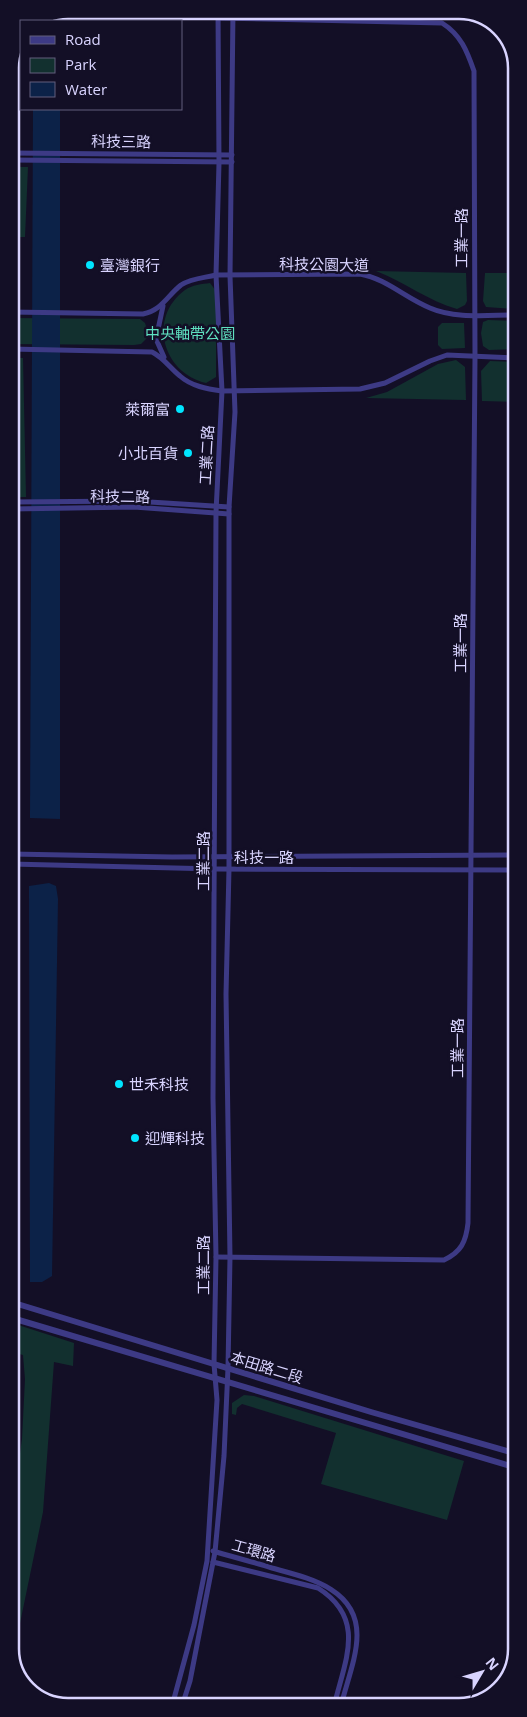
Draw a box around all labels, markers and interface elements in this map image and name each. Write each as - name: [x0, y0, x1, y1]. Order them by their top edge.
- legend: [20, 20, 182, 110]
- text: Road: [65, 29, 101, 49]
- text: Park: [65, 54, 96, 74]
- text: Water: [65, 79, 107, 99]
- street label: 科技三路: [91, 130, 151, 152]
- street label: 工業一路: [451, 208, 471, 268]
- street label: 科技公園大道: [279, 253, 369, 275]
- place label: 臺灣銀行: [100, 255, 160, 275]
- marker: 臺灣銀行: [84, 259, 96, 271]
- park label: 中央軸帶公園: [145, 323, 235, 343]
- place label: 萊爾富: [125, 399, 170, 419]
- marker: 萊爾富: [174, 403, 186, 415]
- street label: 工業二路: [194, 425, 218, 485]
- place label: 小北百貨: [118, 443, 178, 463]
- marker: 小北百貨: [182, 447, 194, 459]
- street label: 科技二路: [90, 485, 150, 507]
- street label: 工業一路: [450, 613, 470, 673]
- street label: 工業二路: [193, 831, 213, 891]
- street label: 科技一路: [234, 847, 294, 867]
- street label: 工業一路: [447, 1018, 467, 1078]
- place label: 世禾科技: [129, 1074, 189, 1094]
- marker: 世禾科技: [113, 1078, 125, 1090]
- place label: 迎輝科技: [145, 1128, 205, 1148]
- marker: 迎輝科技: [129, 1132, 141, 1144]
- street label: 工業二路: [193, 1235, 213, 1295]
- street label: 本田路二段: [228, 1346, 306, 1388]
- street label: 工環路: [230, 1534, 278, 1566]
- north arrow: [457, 1647, 507, 1697]
- text: N: [482, 1653, 504, 1674]

